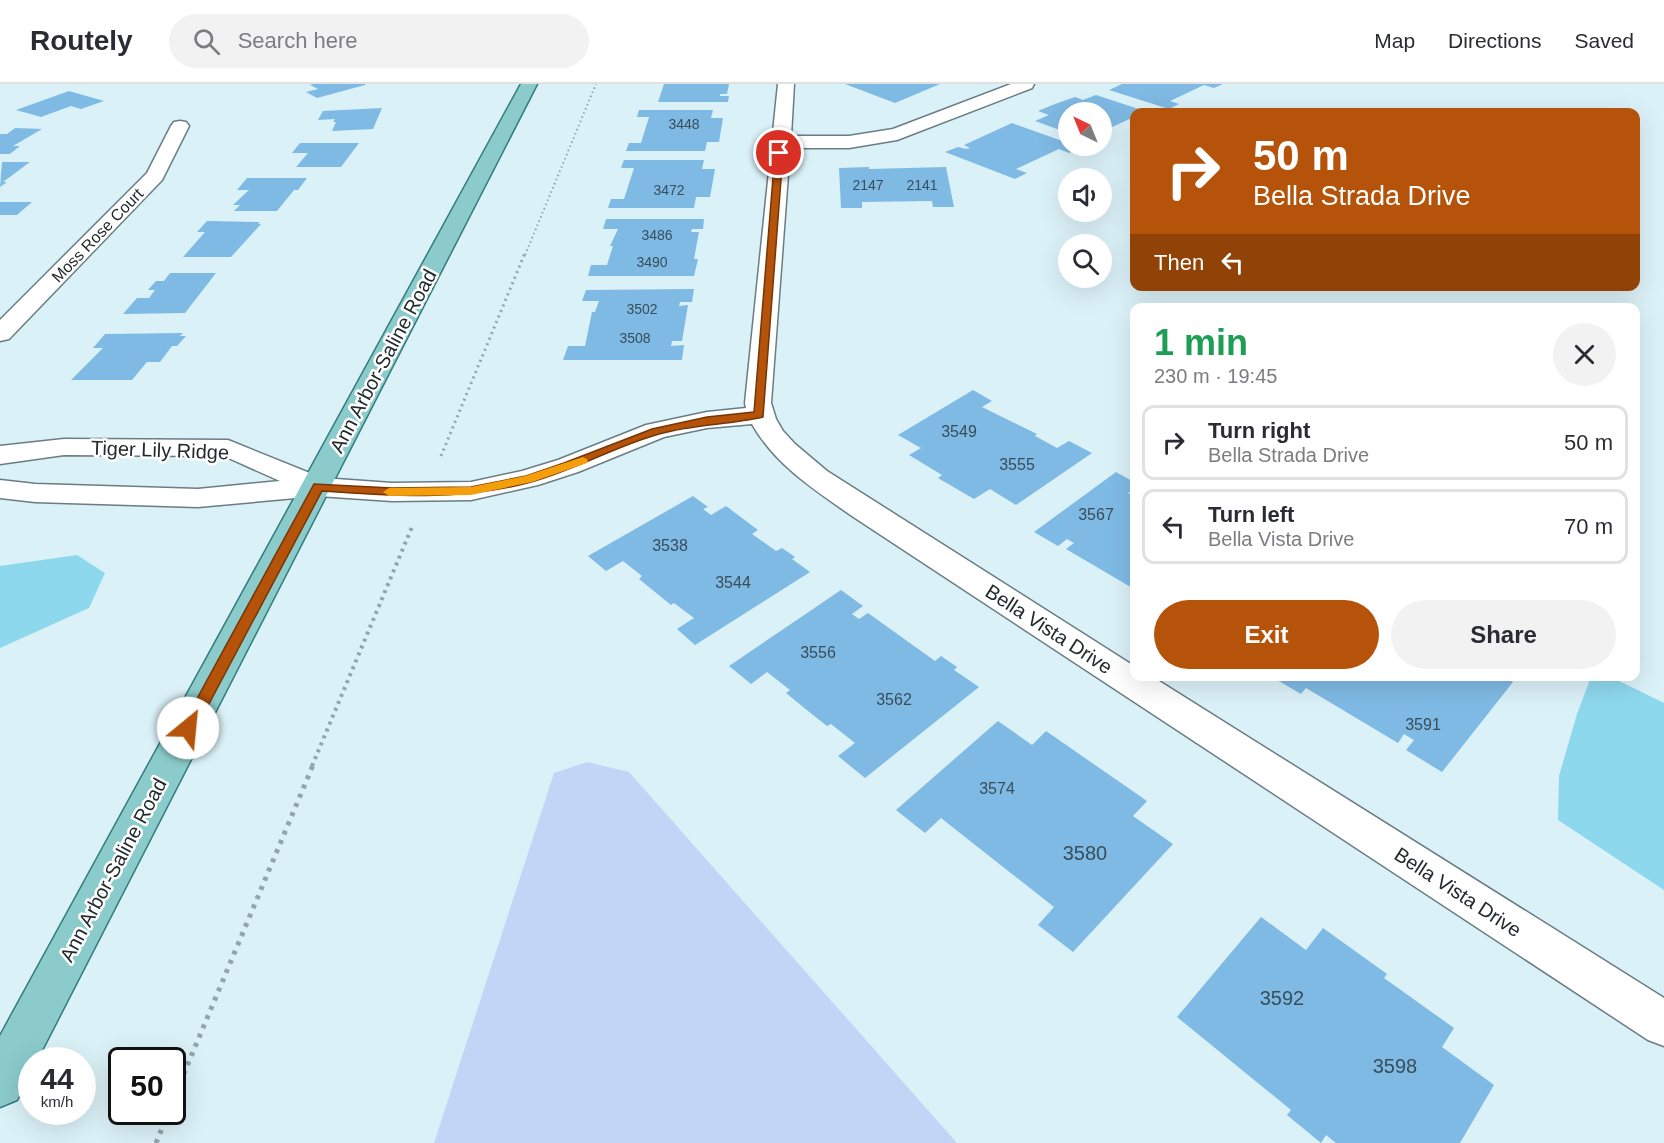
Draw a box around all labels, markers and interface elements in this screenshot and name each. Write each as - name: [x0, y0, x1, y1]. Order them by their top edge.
- search box: [169, 14, 589, 68]
- text: Routely: [30, 25, 133, 56]
- icon: search: [190, 25, 223, 58]
- text: Search here: [238, 28, 358, 53]
- text: Map: [1374, 29, 1415, 52]
- text: Directions: [1448, 29, 1541, 52]
- text: Saved: [1574, 29, 1634, 52]
- north arrow: [1058, 102, 1112, 156]
- map controls: [1058, 102, 1112, 288]
- house number: 3448: [668, 116, 700, 132]
- pin: [753, 127, 804, 178]
- icon: right: [1154, 132, 1232, 210]
- text: 50 m: [1253, 132, 1349, 179]
- icon: arrive: [762, 136, 795, 169]
- button: sound: [1058, 168, 1112, 222]
- house number: 2147: [852, 177, 884, 193]
- house number: 2141: [906, 177, 938, 193]
- text: Bella Strada Drive: [1253, 181, 1471, 211]
- house number: 3472: [653, 182, 685, 198]
- street label: Moss Rose Court: [48, 185, 147, 286]
- house number: 3486: [641, 227, 673, 243]
- button: search: [1058, 234, 1112, 288]
- icon: left: [1216, 246, 1249, 279]
- text: Then: [1154, 250, 1204, 275]
- house number: 3490: [636, 254, 668, 270]
- street label: Ann Arbor-Saline Road: [325, 266, 441, 456]
- house number: 3502: [626, 301, 658, 317]
- text: 1 min: [1154, 322, 1248, 363]
- button: close: [1553, 323, 1616, 386]
- house number: 3508: [619, 330, 651, 346]
- text: 230 m · 19:45: [1154, 365, 1277, 387]
- text: Turn right: [1208, 418, 1310, 443]
- house number: 3549: [941, 423, 977, 440]
- icon: right: [1157, 426, 1190, 459]
- text: 50 m: [1564, 430, 1613, 455]
- street label: Tiger Lily Ridge: [91, 437, 229, 463]
- text: Bella Strada Drive: [1208, 444, 1369, 466]
- house number: 3555: [999, 456, 1035, 473]
- text: Turn left: [1208, 502, 1294, 527]
- house number: 3567: [1078, 506, 1114, 523]
- icon: left: [1157, 510, 1190, 543]
- text: 70 m: [1564, 514, 1613, 539]
- text: Bella Vista Drive: [1208, 528, 1354, 550]
- house number: 3538: [652, 537, 688, 554]
- house number: 3544: [715, 574, 751, 591]
- street label: Bella Vista Drive: [982, 580, 1116, 678]
- button: Exit: [1154, 600, 1379, 669]
- button: Share: [1391, 600, 1616, 669]
- house number: 3556: [800, 644, 836, 661]
- house number: 3562: [876, 691, 912, 708]
- position arrow: [156, 696, 220, 760]
- house number: 3591: [1405, 716, 1441, 733]
- street label: Ann Arbor-Saline Road: [55, 775, 171, 965]
- house number: 3574: [979, 780, 1015, 797]
- house number: 3580: [1063, 842, 1107, 864]
- street label: Bella Vista Drive: [1391, 843, 1525, 941]
- house number: 3592: [1260, 987, 1304, 1009]
- speed limit sign: 50: [108, 1047, 186, 1125]
- house number: 3598: [1373, 1055, 1417, 1077]
- text: 44: [40, 1062, 74, 1095]
- text: km/h: [41, 1093, 73, 1110]

